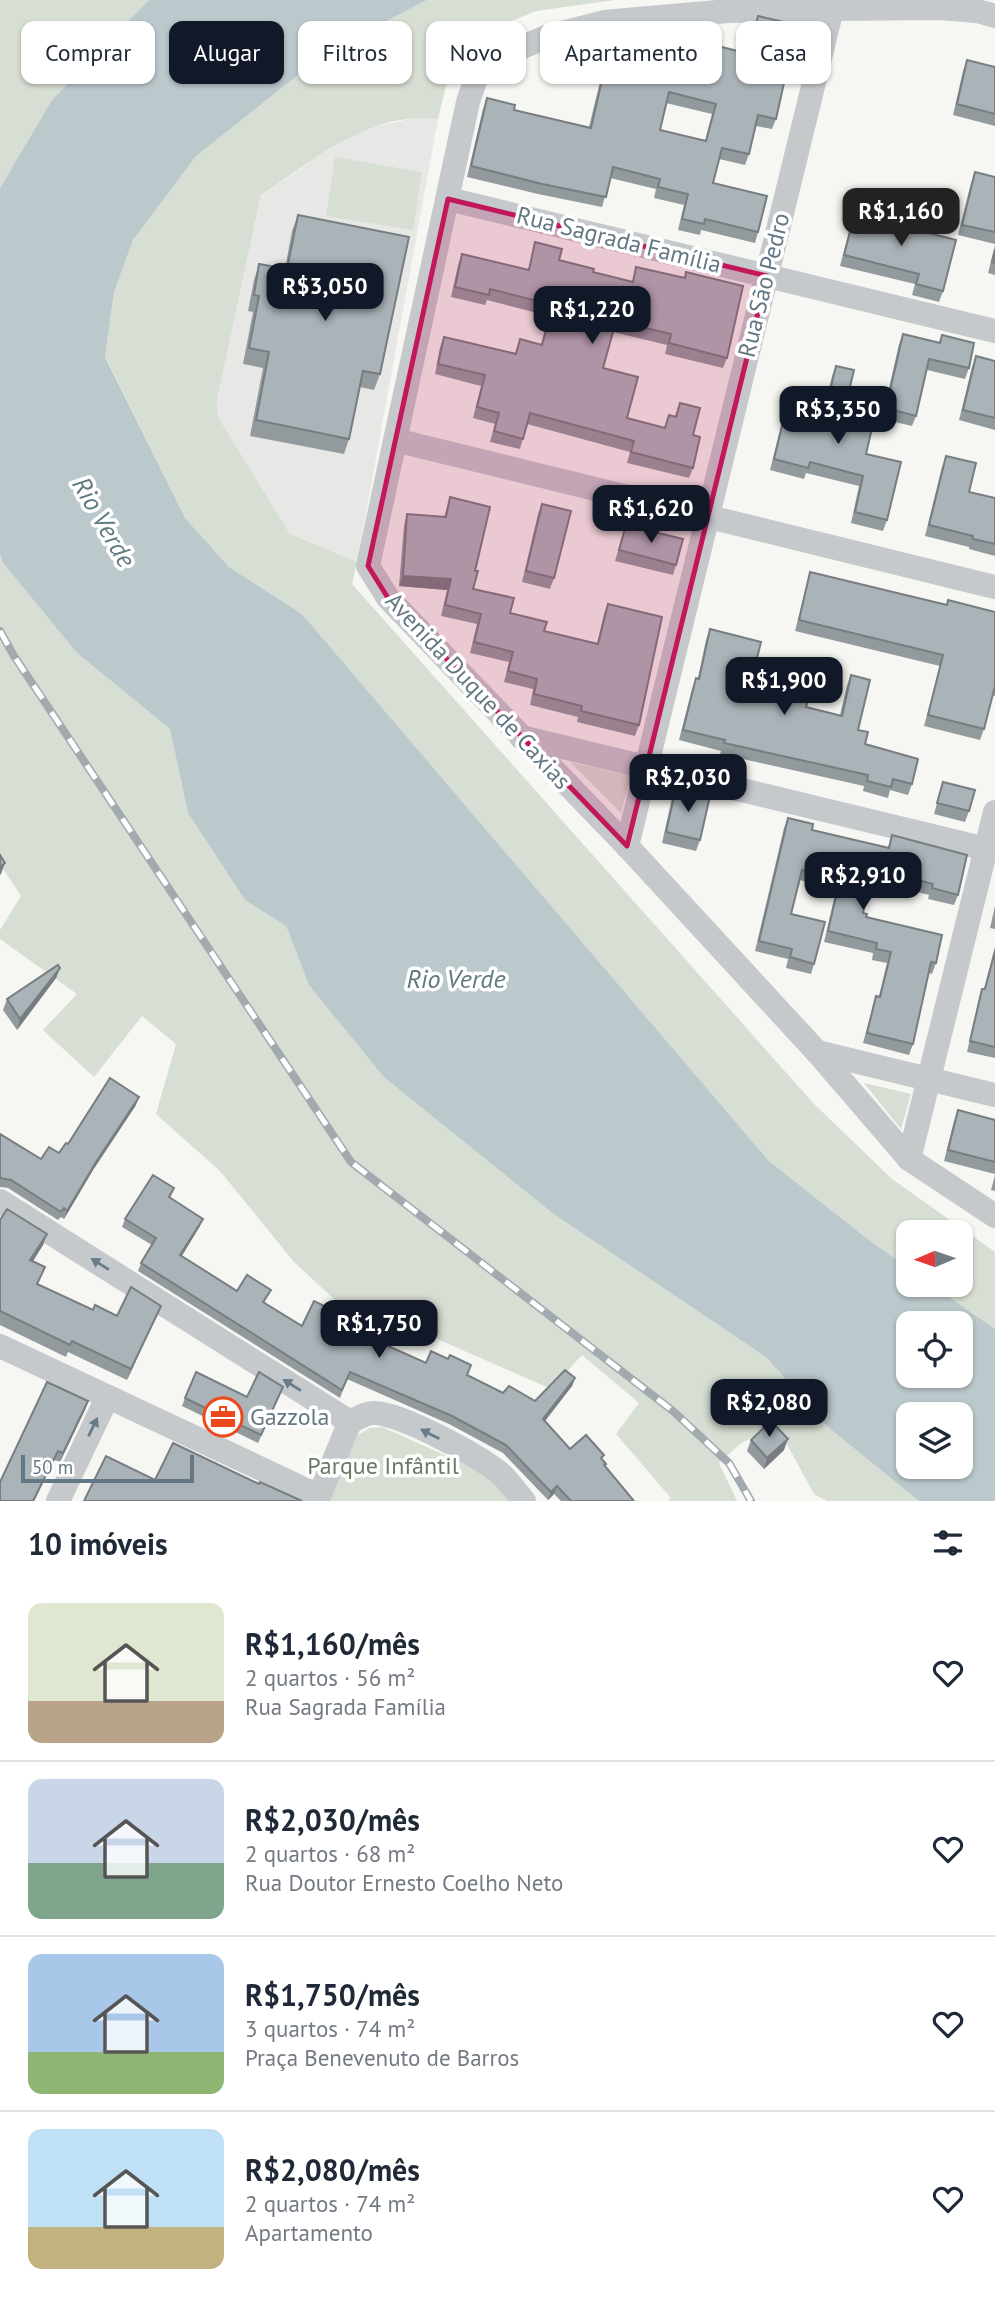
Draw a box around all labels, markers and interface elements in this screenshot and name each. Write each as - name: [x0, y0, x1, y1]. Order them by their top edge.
- chip: Comprar: [21, 21, 155, 84]
- chip: Alugar: [169, 21, 284, 84]
- chip: Filtros: [298, 21, 412, 84]
- chip: Novo: [426, 21, 526, 84]
- chip: Apartamento: [540, 21, 722, 84]
- chip: Casa: [736, 21, 831, 84]
- pin: R$1,160: [836, 188, 966, 248]
- text: R$1,160: [859, 196, 943, 225]
- street label: Rua Sagrada Família: [514, 199, 725, 280]
- street label: Rua São Pedro: [731, 209, 796, 360]
- pin: R$3,050: [260, 264, 390, 323]
- text: R$3,050: [283, 271, 367, 300]
- pin: R$1,220: [527, 286, 657, 346]
- text: R$1,220: [550, 294, 634, 323]
- pin: R$3,350: [773, 386, 903, 446]
- text: R$3,350: [796, 394, 880, 423]
- water label: Rio Verde: [65, 471, 144, 573]
- pin: R$1,620: [586, 486, 716, 545]
- text: R$1,620: [609, 493, 693, 522]
- street label: Avenida Duque de Caxias: [379, 586, 578, 796]
- pin: R$1,900: [719, 658, 849, 717]
- text: R$1,900: [742, 665, 826, 694]
- pin: R$2,030: [623, 754, 753, 814]
- text: R$2,030: [646, 762, 730, 791]
- pin: R$2,910: [798, 852, 928, 912]
- text: R$2,910: [821, 860, 905, 889]
- water label: Rio Verde: [406, 962, 506, 995]
- north arrow: [896, 1220, 973, 1297]
- map controls: [896, 1220, 973, 1479]
- one-way arrow: [90, 1257, 109, 1270]
- pin: R$1,750: [314, 1300, 444, 1360]
- text: R$1,750: [337, 1308, 421, 1337]
- button: locate: [896, 1311, 973, 1388]
- one-way arrow: [282, 1379, 302, 1392]
- pin: R$2,080: [704, 1380, 834, 1439]
- text: R$2,080: [727, 1387, 811, 1416]
- office icon: Gazzola: [202, 1396, 244, 1438]
- place label: Gazzola: [250, 1401, 329, 1432]
- button: layers: [896, 1402, 973, 1479]
- one-way arrow: [88, 1417, 99, 1437]
- one-way arrow: [420, 1428, 440, 1439]
- park label: Parque Infântil: [307, 1450, 459, 1481]
- scale bar: [21, 1452, 194, 1484]
- text: 50 m: [32, 1455, 73, 1479]
- text: 10 imóveis: [28, 1524, 168, 1563]
- icon: filters: [929, 1524, 967, 1562]
- text: R$1,160/mês: [245, 1624, 420, 1663]
- icon: home: [84, 1631, 168, 1715]
- icon: heart: [929, 1654, 967, 1692]
- text: 2 quartos · 56 m²: [245, 1663, 415, 1692]
- text: Rua Sagrada Família: [245, 1692, 446, 1721]
- text: R$2,030/mês: [245, 1800, 420, 1839]
- icon: home: [84, 1807, 168, 1891]
- icon: heart: [929, 1830, 967, 1868]
- text: 2 quartos · 68 m²: [245, 1839, 415, 1868]
- text: Rua Doutor Ernesto Coelho Neto: [245, 1868, 563, 1897]
- text: R$1,750/mês: [245, 1975, 420, 2014]
- icon: home: [84, 1982, 168, 2066]
- icon: heart: [929, 2005, 967, 2043]
- text: 3 quartos · 74 m²: [245, 2014, 415, 2043]
- text: Praça Benevenuto de Barros: [245, 2043, 519, 2072]
- text: R$2,080/mês: [245, 2150, 420, 2189]
- icon: home: [84, 2157, 168, 2241]
- icon: heart: [929, 2180, 967, 2218]
- text: 2 quartos · 74 m²: [245, 2189, 415, 2218]
- text: Apartamento: [245, 2218, 373, 2247]

